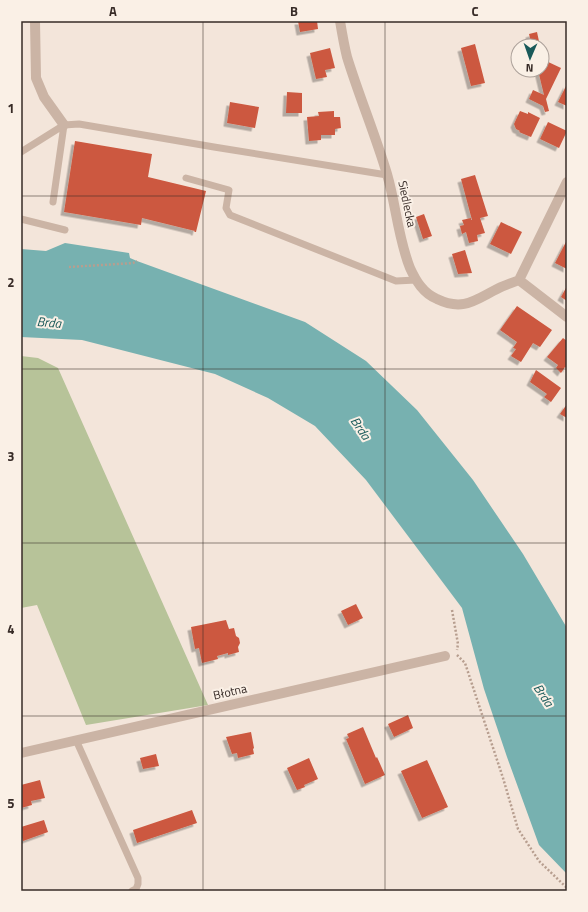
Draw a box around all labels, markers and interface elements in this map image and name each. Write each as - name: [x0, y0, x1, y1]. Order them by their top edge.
- text: A: [109, 1, 117, 21]
- text: B: [290, 1, 298, 21]
- text: C: [471, 1, 479, 21]
- north arrow: [510, 38, 550, 78]
- text: N: [526, 60, 534, 76]
- text: 1: [7, 98, 15, 118]
- street label: Siedlecka: [393, 179, 422, 229]
- text: 2: [7, 272, 15, 292]
- water label: Brda: [36, 311, 64, 333]
- water label: Brda: [346, 412, 377, 445]
- text: 3: [7, 446, 15, 466]
- text: 4: [7, 619, 15, 639]
- street label: Błotna: [211, 678, 249, 705]
- water label: Brda: [529, 679, 560, 712]
- text: 5: [7, 793, 15, 813]

